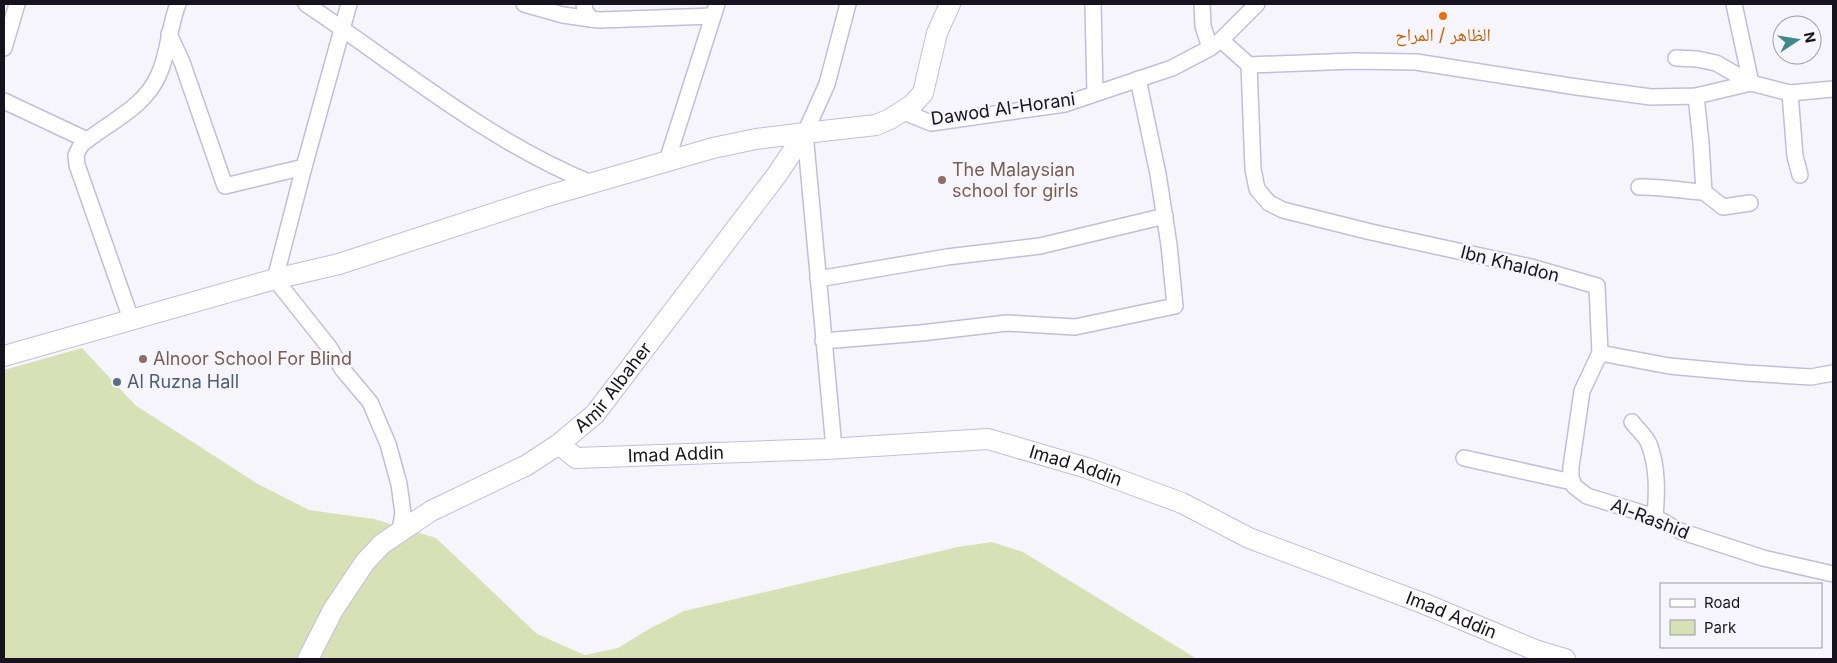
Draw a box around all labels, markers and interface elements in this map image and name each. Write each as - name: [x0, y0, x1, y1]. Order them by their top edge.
- marker: الظاهر / المراح: [1437, 10, 1449, 22]
- north arrow: [1772, 15, 1822, 65]
- place label: الظاهر / المراح: [1395, 24, 1491, 47]
- text: N: [1801, 30, 1820, 44]
- street label: Dawod Al-Horani: [929, 88, 1076, 129]
- place label: The Malaysian school for girls: [952, 159, 1079, 201]
- marker: The Malaysian school for girls: [936, 174, 948, 186]
- street label: Ibn Khaldon: [1458, 241, 1562, 286]
- street label: Amir Albaher: [570, 338, 656, 437]
- place label: Alnoor School For Blind: [153, 348, 352, 369]
- marker: Alnoor School For Blind: [137, 353, 149, 365]
- place label: Al Ruzna Hall: [127, 371, 239, 392]
- marker: Al Ruzna Hall: [111, 376, 123, 388]
- street label: Imad Addin: [1027, 441, 1125, 490]
- street label: Imad Addin: [627, 442, 724, 466]
- street label: Al-Rashid: [1608, 494, 1692, 543]
- legend: [1660, 583, 1822, 648]
- street label: Imad Addin: [1403, 587, 1500, 643]
- text: Road: [1704, 593, 1740, 612]
- text: Park: [1704, 618, 1737, 637]

